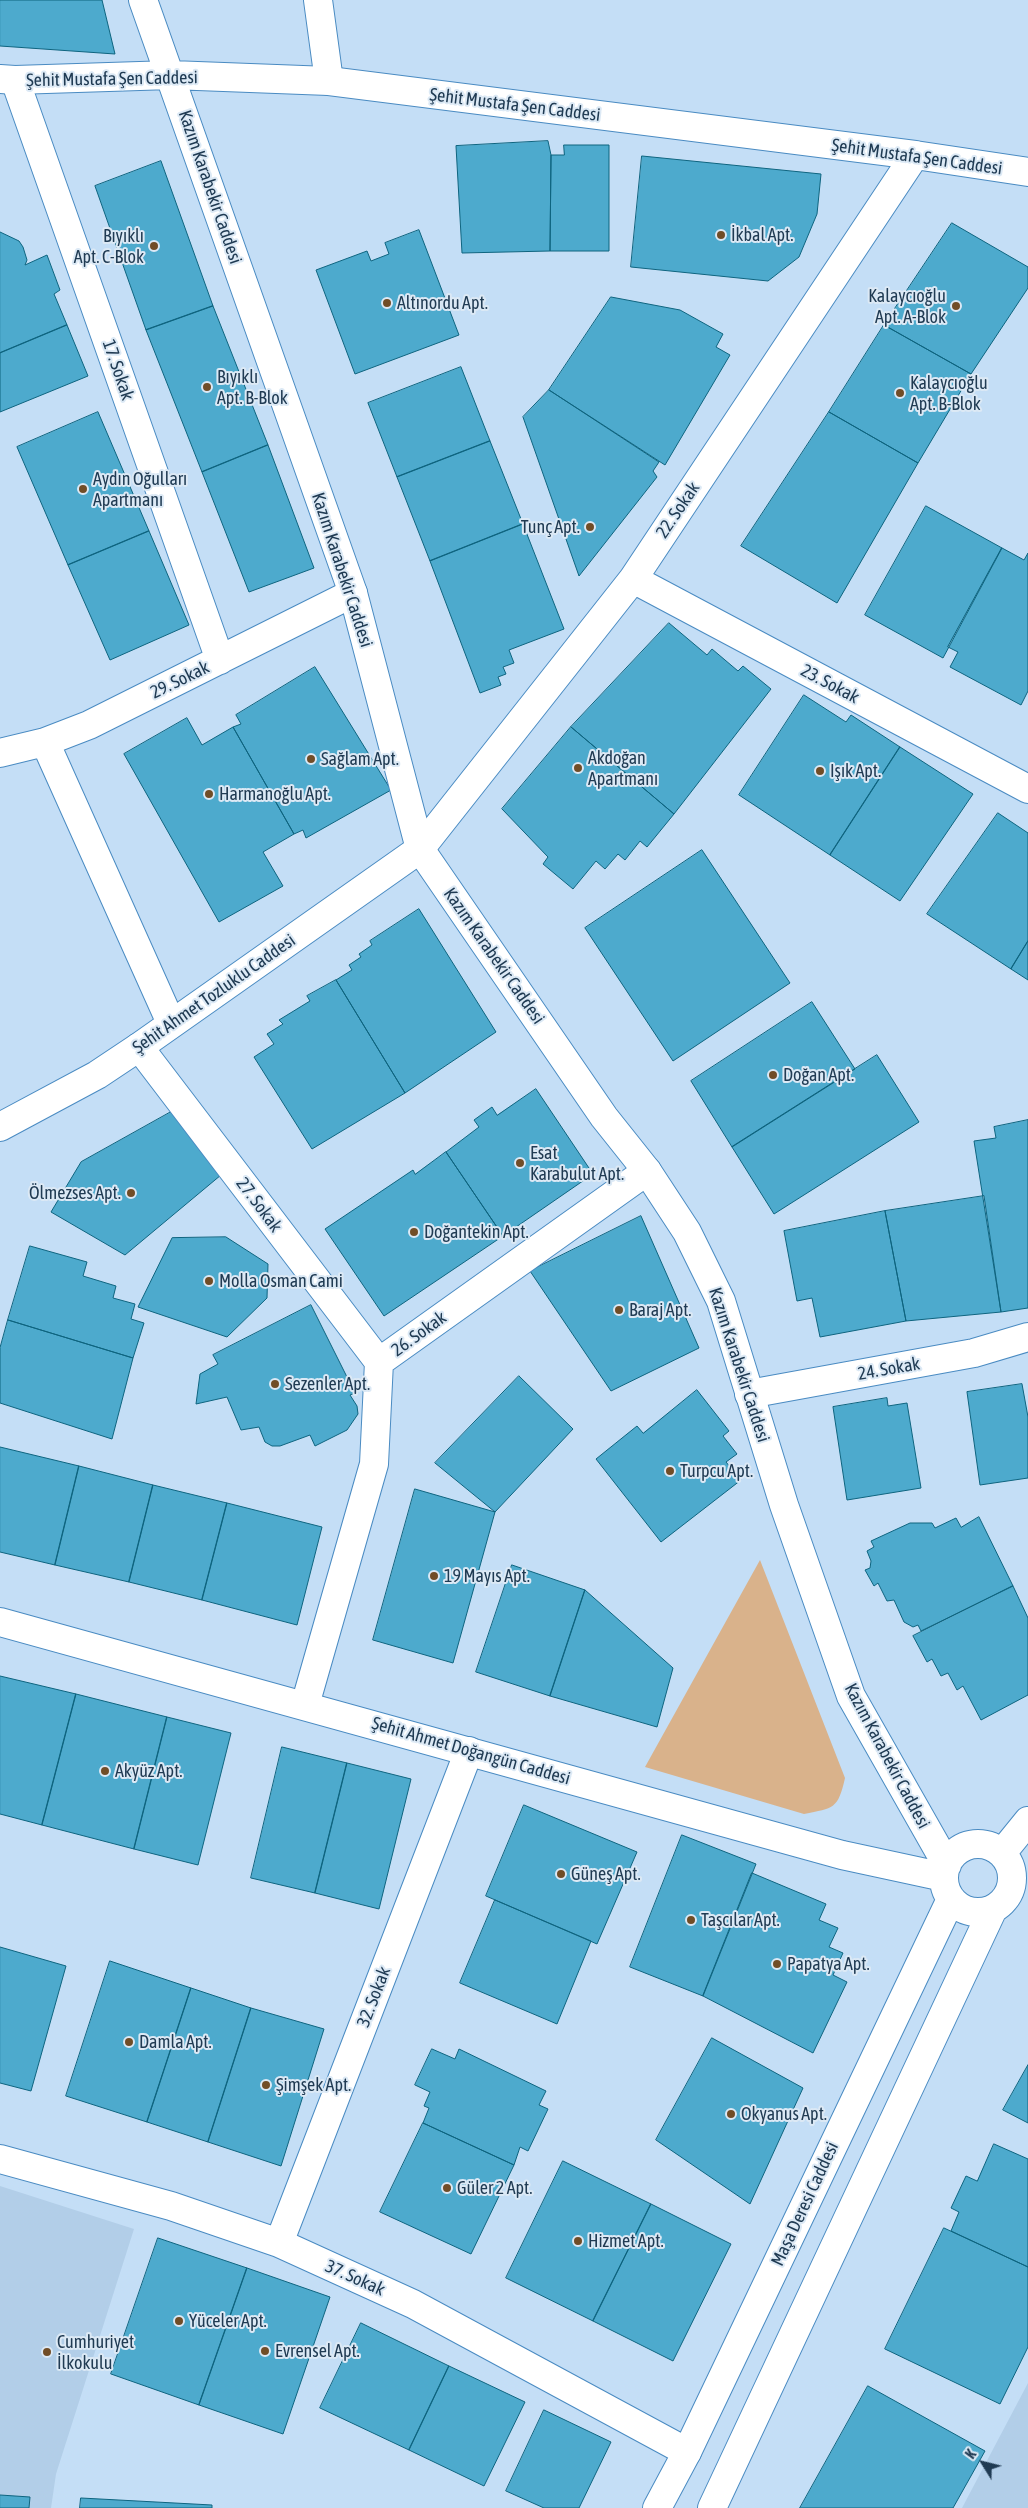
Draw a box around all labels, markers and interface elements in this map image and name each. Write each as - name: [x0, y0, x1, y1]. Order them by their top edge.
- street label: Şehit Mustafa Şen Caddesi: [26, 67, 198, 91]
- street label: Şehit Mustafa Şen Caddesi: [428, 84, 602, 126]
- street label: Kazım Karabekir Caddesi: [174, 107, 246, 267]
- street label: Şehit Mustafa Şen Caddesi: [830, 134, 1004, 180]
- place label: İkbal Apt.: [731, 224, 793, 246]
- place label: Bıyıklı Apt. C-Blok: [74, 225, 144, 268]
- marker: İkbal Apt.: [715, 229, 727, 241]
- marker: Bıyıklı Apt. C-Blok: [148, 240, 160, 252]
- place label: Kalaycıoğlu Apt. A-Blok: [868, 285, 946, 328]
- place label: Altınordu Apt.: [397, 292, 488, 314]
- marker: Altınordu Apt.: [381, 297, 393, 309]
- marker: Kalaycıoğlu Apt. A-Blok: [950, 300, 962, 312]
- street label: 17. Sokak: [98, 337, 138, 403]
- place label: Bıyıklı Apt. B-Blok: [217, 366, 288, 408]
- place label: Kalaycıoğlu Apt. B-Blok: [910, 372, 988, 414]
- marker: Bıyıklı Apt. B-Blok: [201, 381, 213, 393]
- marker: Kalaycıoğlu Apt. B-Blok: [894, 387, 906, 399]
- place label: Aydın Oğulları Apartmanı: [93, 468, 187, 510]
- street label: 22. Sokak: [651, 478, 705, 542]
- marker: Aydın Oğulları Apartmanı: [77, 483, 89, 495]
- street label: Kazım Karabekir Caddesi: [307, 490, 377, 650]
- place label: Tunç Apt.: [521, 516, 580, 538]
- marker: Tunç Apt.: [584, 521, 596, 533]
- street label: 29. Sokak: [147, 657, 213, 703]
- street label: 23. Sokak: [797, 660, 863, 708]
- place label: Akdoğan Apartmanı: [588, 747, 658, 790]
- place label: Sağlam Apt.: [321, 748, 399, 770]
- marker: Sağlam Apt.: [305, 753, 317, 765]
- place label: Işık Apt.: [830, 760, 881, 782]
- marker: Akdoğan Apartmanı: [572, 762, 584, 774]
- marker: Işık Apt.: [814, 765, 826, 777]
- place label: Harmanoğlu Apt.: [219, 783, 331, 805]
- marker: Harmanoğlu Apt.: [203, 788, 215, 800]
- street label: Kazım Karabekir Caddesi: [439, 884, 549, 1028]
- street label: Şehit Ahmet Tozluklu Caddesi: [128, 930, 300, 1058]
- place label: Doğan Apt.: [783, 1064, 854, 1086]
- marker: Doğan Apt.: [767, 1069, 779, 1081]
- place label: Esat Karabulut Apt.: [530, 1142, 624, 1184]
- marker: Esat Karabulut Apt.: [514, 1157, 526, 1169]
- street label: 27. Sokak: [231, 1173, 287, 1237]
- place label: Ölmezses Apt.: [29, 1182, 121, 1204]
- marker: Ölmezses Apt.: [125, 1187, 137, 1199]
- place label: Doğantekin Apt.: [424, 1221, 529, 1243]
- marker: Doğantekin Apt.: [408, 1226, 420, 1238]
- place label: Molla Osman Cami: [219, 1270, 343, 1292]
- marker: Molla Osman Cami: [203, 1275, 215, 1287]
- street label: Kazım Karabekir Caddesi: [704, 1285, 774, 1445]
- place label: Baraj Apt.: [629, 1299, 692, 1321]
- marker: Baraj Apt.: [613, 1304, 625, 1316]
- street label: 26. Sokak: [387, 1307, 451, 1361]
- street label: 24. Sokak: [856, 1353, 922, 1385]
- place label: Sezenler Apt.: [285, 1373, 370, 1395]
- marker: Sezenler Apt.: [269, 1378, 281, 1390]
- place label: Turpcu Apt.: [680, 1460, 753, 1482]
- marker: Turpcu Apt.: [664, 1465, 676, 1477]
- place label: 19 Mayıs Apt.: [444, 1565, 530, 1587]
- marker: 19 Mayıs Apt.: [428, 1570, 440, 1582]
- street label: Kazım Karabekir Caddesi: [840, 1680, 934, 1832]
- street label: Şehit Ahmet Doğangün Caddesi: [369, 1712, 573, 1790]
- place label: Akyüz Apt.: [115, 1760, 183, 1782]
- marker: Akyüz Apt.: [99, 1765, 111, 1777]
- place label: Güneş Apt.: [571, 1863, 641, 1885]
- marker: Güneş Apt.: [555, 1868, 567, 1880]
- place label: Taşcılar Apt.: [701, 1909, 780, 1931]
- marker: Taşcılar Apt.: [685, 1914, 697, 1926]
- place label: Papatya Apt.: [787, 1953, 870, 1975]
- marker: Papatya Apt.: [771, 1958, 783, 1970]
- street label: 32. Sokak: [353, 1964, 395, 2030]
- place label: Damla Apt.: [139, 2031, 212, 2053]
- marker: Damla Apt.: [123, 2036, 135, 2048]
- place label: Şimşek Apt.: [276, 2074, 351, 2096]
- marker: Şimşek Apt.: [260, 2079, 272, 2091]
- place label: Okyanus Apt.: [741, 2103, 827, 2125]
- marker: Okyanus Apt.: [725, 2108, 737, 2120]
- street label: Maşa Deresi Caddesi: [767, 2138, 843, 2270]
- place label: Güler 2 Apt.: [457, 2177, 532, 2199]
- marker: Güler 2 Apt.: [441, 2182, 453, 2194]
- place label: Hizmet Apt.: [588, 2230, 664, 2252]
- marker: Hizmet Apt.: [572, 2235, 584, 2247]
- street label: 37. Sokak: [322, 2255, 388, 2301]
- place label: Yüceler Apt.: [189, 2310, 267, 2332]
- marker: Yüceler Apt.: [173, 2315, 185, 2327]
- place label: Cumhuriyet İlkokulu: [57, 2331, 134, 2374]
- place label: Evrensel Apt.: [275, 2340, 360, 2362]
- marker: Evrensel Apt.: [259, 2345, 271, 2357]
- marker: Cumhuriyet İlkokulu: [41, 2346, 53, 2358]
- north arrow: [958, 2438, 1008, 2488]
- text: K: [962, 2447, 979, 2462]

